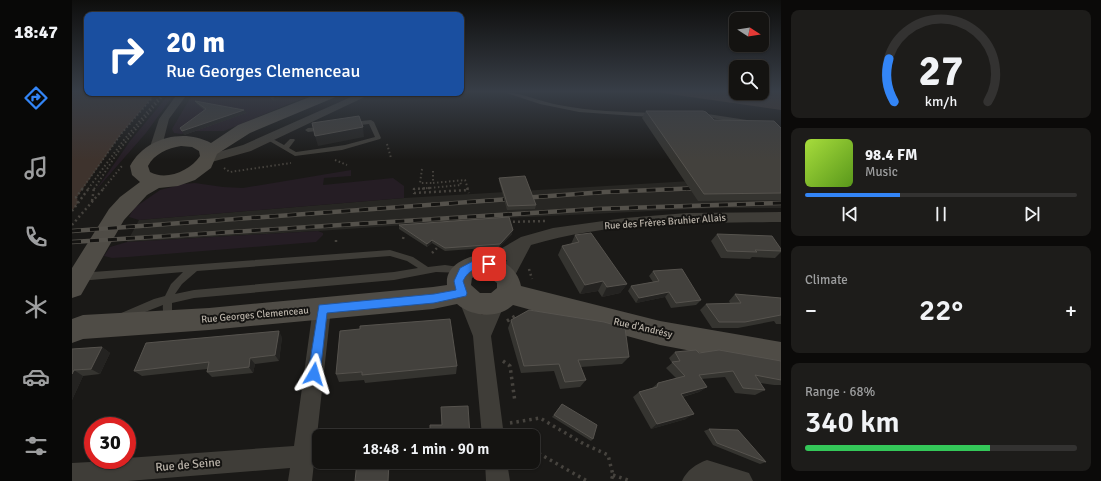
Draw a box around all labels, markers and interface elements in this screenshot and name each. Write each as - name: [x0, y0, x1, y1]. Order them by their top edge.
- north arrow: [729, 12, 769, 52]
- map controls: [729, 12, 769, 100]
- text: 18:47: [14, 21, 58, 43]
- text: 20 m: [166, 26, 225, 60]
- icon: right: [100, 28, 152, 80]
- text: 27: [919, 46, 963, 97]
- text: Rue Georges Clemenceau: [166, 60, 360, 82]
- button: search: [729, 60, 769, 100]
- icon: directions: [22, 84, 50, 112]
- text: km/h: [925, 92, 957, 109]
- text: 98.4 FM: [865, 146, 917, 164]
- icon: music: [22, 154, 50, 182]
- text: Music: [865, 164, 898, 180]
- icon: previous: [839, 203, 861, 225]
- icon: pause: [930, 203, 952, 225]
- icon: next: [1021, 203, 1043, 225]
- street label: Rue des Frères Bruhier Allais: [604, 212, 727, 232]
- icon: phone: [22, 223, 50, 251]
- pin: [472, 247, 506, 281]
- icon: arrive: [478, 253, 500, 275]
- text: Climate: [805, 272, 848, 288]
- text: 22°: [919, 292, 963, 329]
- icon: climate: [22, 293, 50, 321]
- text: −: [805, 297, 817, 324]
- text: +: [1065, 297, 1077, 324]
- street label: Rue Georges Clemenceau: [201, 304, 309, 326]
- street label: Rue d'Andrésy: [612, 315, 674, 341]
- position arrow: [293, 353, 335, 395]
- icon: car: [22, 363, 50, 391]
- text: Range · 68%: [805, 384, 875, 400]
- text: 340 km: [805, 404, 900, 441]
- speed limit sign: 30: [84, 417, 136, 469]
- icon: filters: [22, 432, 50, 460]
- text: 18:48 · 1 min · 90 m: [363, 440, 489, 458]
- street label: Rue de Seine: [155, 455, 221, 475]

